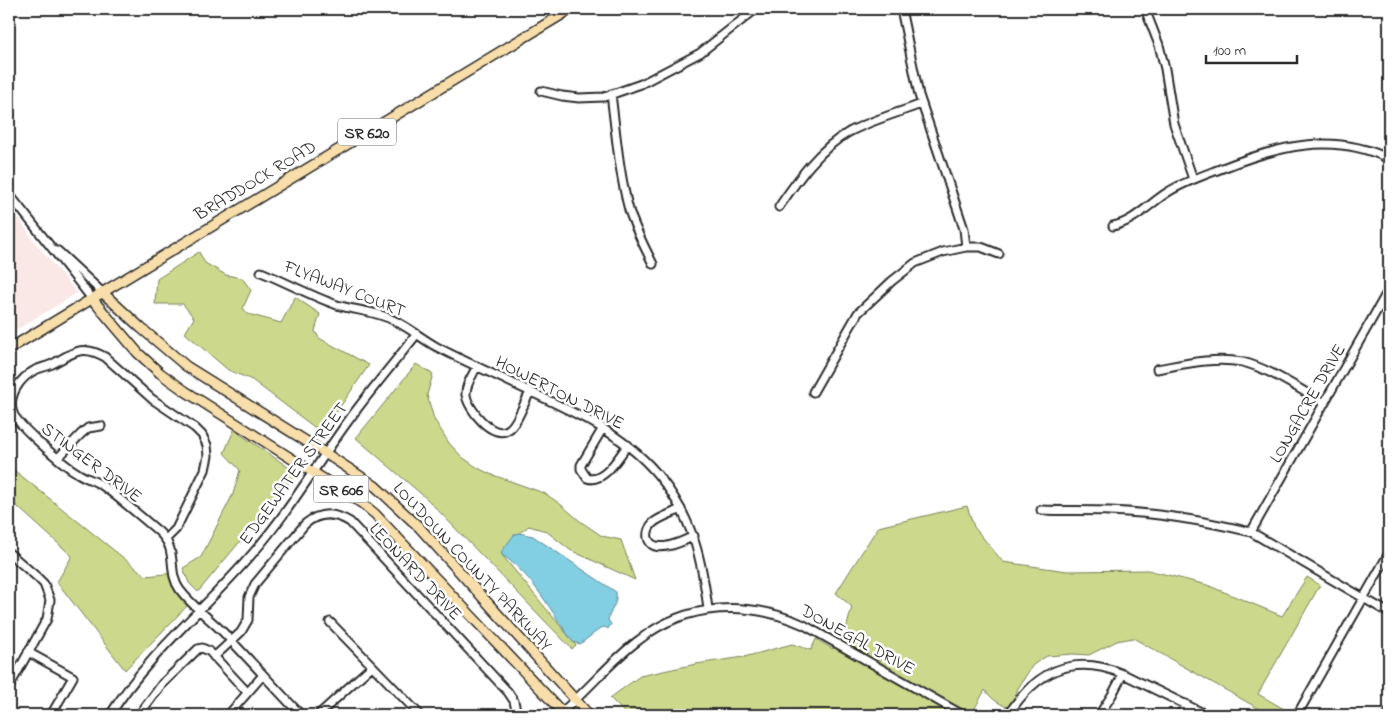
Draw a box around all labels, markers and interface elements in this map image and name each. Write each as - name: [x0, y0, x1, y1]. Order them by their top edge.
- scale bar: [1206, 32, 1297, 64]
- text: 100 m: [1213, 40, 1246, 62]
- road number: SR 620: [338, 118, 396, 146]
- street label: BRADDOCK ROAD: [189, 135, 322, 229]
- street label: FLYAWAY COURT: [279, 254, 409, 325]
- street label: LONGACRE DRIVE: [1264, 339, 1354, 468]
- street label: HOWERTON DRIVE: [490, 350, 628, 438]
- street label: EDGEWATER STREET: [234, 397, 355, 551]
- street label: STINGER DRIVE: [35, 417, 147, 510]
- road number: SR 606: [314, 476, 368, 502]
- street label: LOUDOUN COUNTY PARKWAY: [386, 477, 558, 658]
- street label: LEONARD DRIVE: [362, 517, 467, 627]
- street label: DONEGAL DRIVE: [794, 598, 919, 683]

